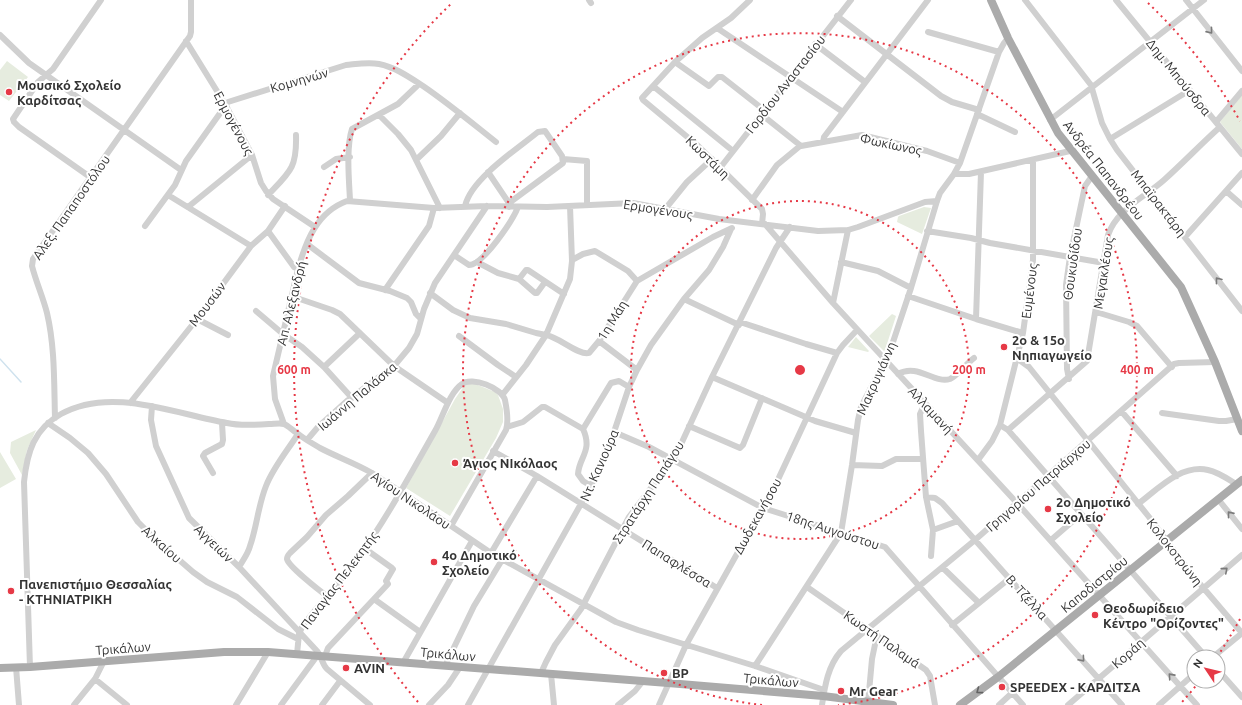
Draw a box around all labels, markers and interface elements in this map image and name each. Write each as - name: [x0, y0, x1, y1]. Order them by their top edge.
- one-way arrow: [1205, 26, 1212, 33]
- street label: Γορδίου Αναστασίου: [742, 32, 828, 136]
- street label: Δημ. Μπούσδρα: [1144, 36, 1214, 118]
- street label: Κομνηνών: [268, 65, 330, 95]
- place label: Μουσικό Σχολείο Καρδίτσας: [17, 78, 121, 108]
- marker: Μουσικό Σχολείο Καρδίτσας: [4, 87, 14, 97]
- street label: Ερμογένους: [211, 89, 257, 158]
- street label: Ανδρέα Παπανδρέου: [1061, 118, 1147, 222]
- street label: Φωκίωνος: [859, 131, 923, 158]
- street label: Κωστάμη: [683, 133, 733, 181]
- street label: Αλεξ. Παπαποστόλου: [30, 152, 113, 262]
- street label: Μπαϊρακτάρη: [1129, 167, 1189, 239]
- street label: Ερμογένους: [622, 197, 694, 222]
- street label: Θουκυδίδου: [1060, 227, 1084, 301]
- street label: Μεγακλέους: [1090, 236, 1117, 310]
- street label: Απ. Αλεξανδρή: [274, 259, 309, 347]
- street label: Ευμένους: [1019, 262, 1040, 320]
- one-way arrow: [1216, 277, 1223, 284]
- street label: Μουσών: [186, 279, 228, 329]
- street label: 1η Μάη: [594, 298, 630, 342]
- place label: 2ο & 15ο Νηπιαγωγείο: [1012, 333, 1092, 362]
- street label: Μακρυγιάννη: [854, 339, 898, 417]
- marker: 2ο & 15ο Νηπιαγωγείο: [999, 342, 1009, 352]
- street label: Ιωάννη Παλάσκα: [315, 359, 399, 433]
- text: 600 m: [277, 363, 311, 376]
- centre of rings: [793, 363, 807, 377]
- text: 200 m: [952, 363, 986, 376]
- text: 400 m: [1120, 363, 1154, 376]
- street label: Αλλαμανή: [906, 384, 956, 436]
- street label: Ντ. Κανιούρα: [577, 427, 621, 503]
- street label: Γρηγορίου Πατριάρχου: [983, 436, 1093, 534]
- street label: Στρατάρχη Παπάγου: [610, 438, 686, 546]
- place label: Άγιος ΝΙκόλαος: [463, 456, 557, 471]
- marker: Άγιος ΝΙκόλαος: [450, 458, 460, 468]
- street label: Αγίου Νικολάου: [369, 468, 453, 532]
- street label: Δωδεκανήσου: [730, 476, 784, 556]
- place label: 2ο Δημοτικό Σχολείο: [1056, 495, 1131, 524]
- marker: 2ο Δημοτικό Σχολείο: [1043, 504, 1053, 514]
- street label: 18ης Αυγούστου: [784, 508, 881, 553]
- one-way arrow: [1228, 511, 1235, 519]
- street label: Κολοκοτρώνη: [1144, 516, 1206, 588]
- street label: Αγγειών: [192, 521, 237, 565]
- street label: Αλκαίου: [139, 523, 185, 565]
- street label: Παναγίας Πελεκητής: [298, 528, 381, 632]
- street label: Παπαφλέσσα: [640, 536, 714, 590]
- place label: 4ο Δημοτικό Σχολείο: [442, 548, 517, 577]
- street label: Καποδιστρίου: [1058, 553, 1130, 615]
- marker: 4ο Δημοτικό Σχολείο: [429, 557, 439, 567]
- one-way arrow: [1220, 567, 1228, 574]
- street label: Β. Τζέλλα: [1003, 572, 1051, 623]
- place label: Πανεπιστήμιο Θεσσαλίας - ΚΤΗΝΙΑΤΡΙΚΗ: [19, 577, 172, 606]
- marker: Πανεπιστήμιο Θεσσαλίας - ΚΤΗΝΙΑΤΡΙΚΗ: [6, 586, 16, 596]
- place label: Θεοδωρίδειο Κέντρο "Ορίζοντες": [1103, 601, 1224, 631]
- street label: Κωστή Παλαμά: [841, 608, 923, 671]
- marker: Θεοδωρίδειο Κέντρο "Ορίζοντες": [1090, 610, 1100, 620]
- street label: Κοράη: [1109, 635, 1147, 671]
- street label: Τρικάλων: [95, 639, 152, 657]
- street label: Τρικάλων: [420, 645, 477, 663]
- north arrow: [1186, 649, 1226, 689]
- one-way arrow: [1077, 654, 1085, 662]
- text: N: [1191, 656, 1205, 670]
- place label: AVIN: [354, 661, 385, 675]
- marker: AVIN: [341, 663, 351, 673]
- place label: BP: [672, 666, 689, 680]
- marker: BP: [659, 668, 669, 678]
- street label: Τρικάλων: [743, 671, 800, 689]
- one-way arrow: [1169, 673, 1176, 681]
- place label: SPEEDEX - ΚΑΡΔΙΤΣΑ: [1010, 680, 1141, 694]
- marker: SPEEDEX - ΚΑΡΔΙΤΣΑ: [997, 682, 1007, 692]
- place label: Mr Gear: [849, 684, 899, 698]
- marker: Mr Gear: [836, 686, 846, 696]
- one-way arrow: [976, 686, 983, 693]

